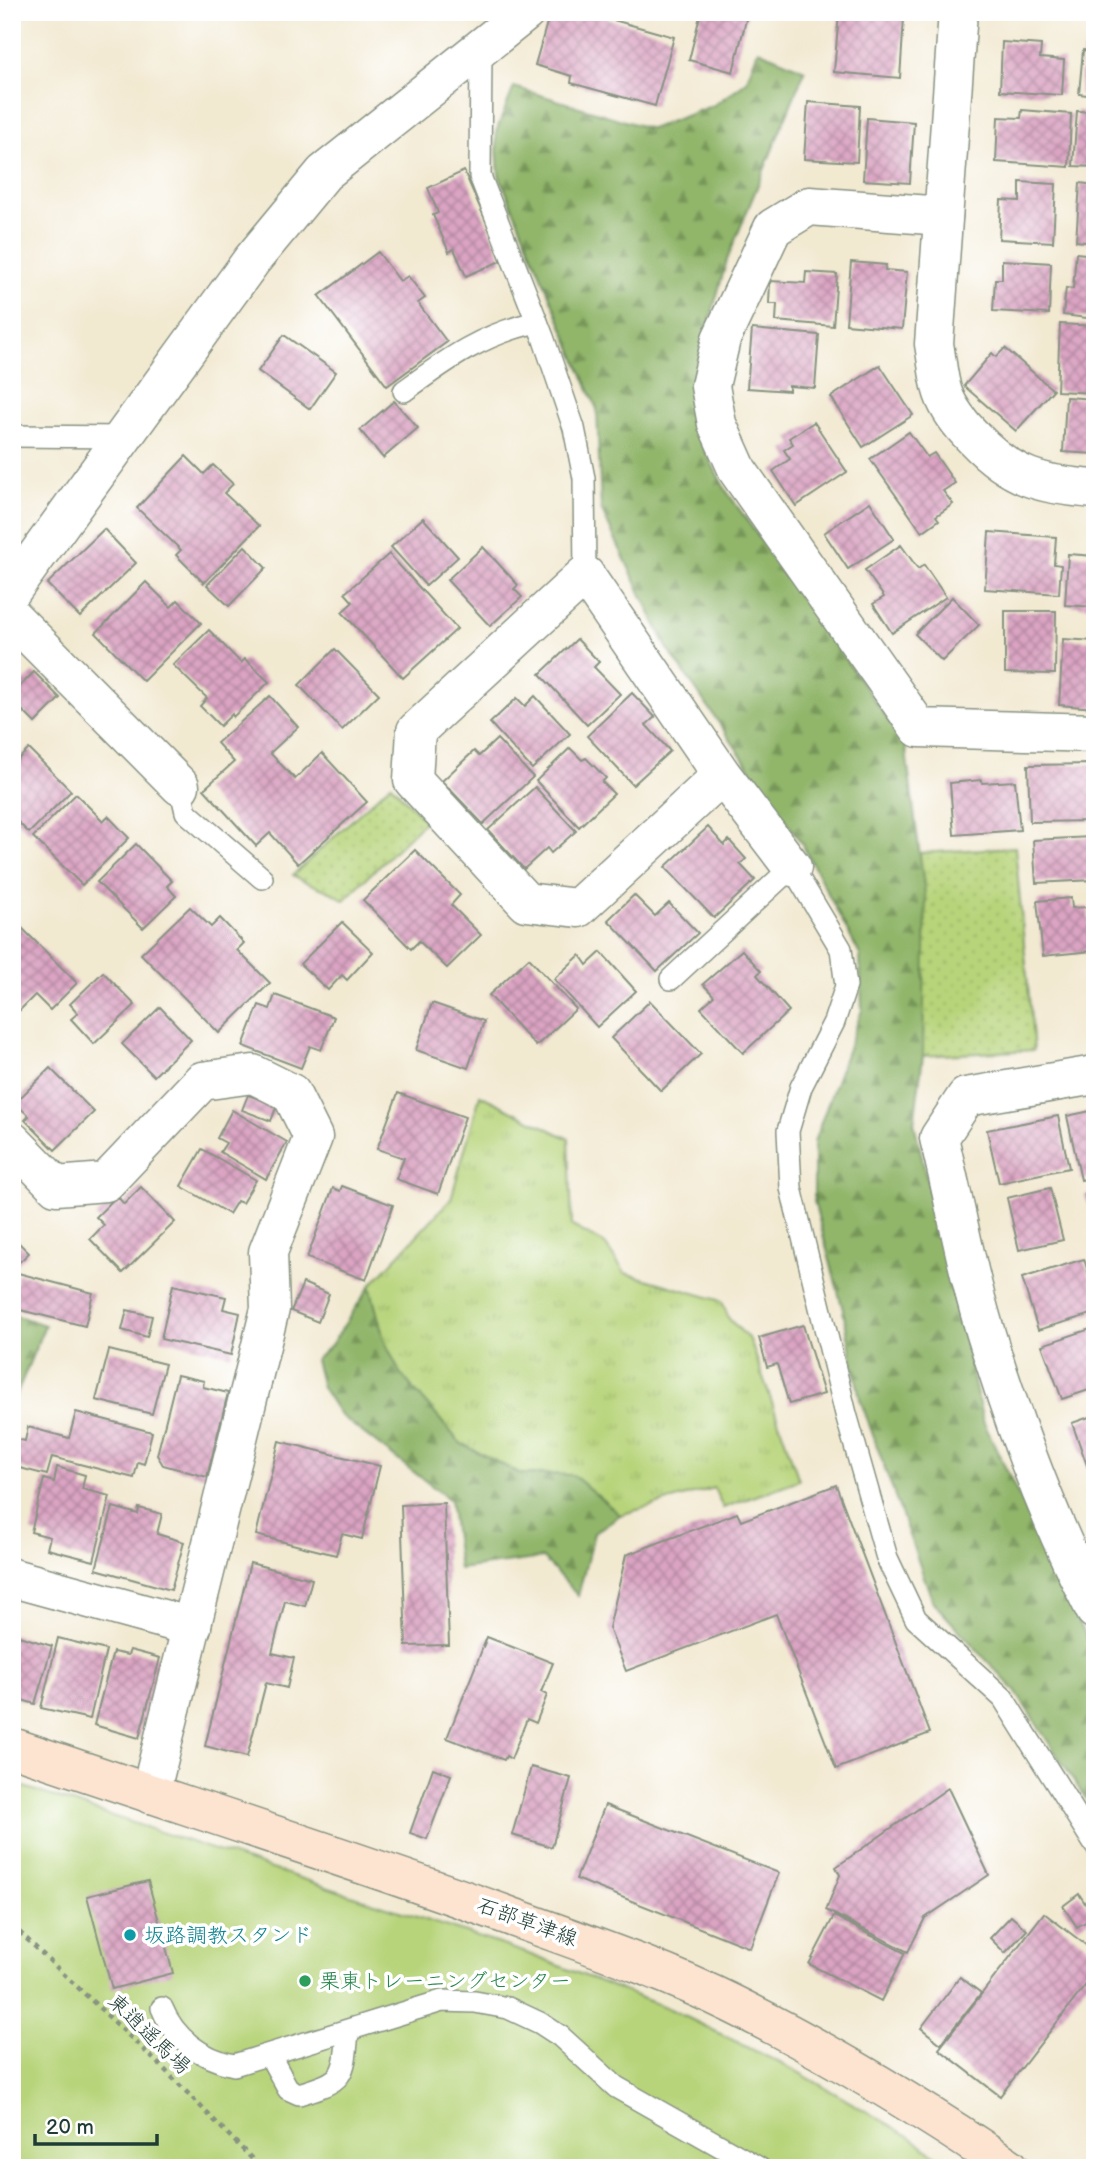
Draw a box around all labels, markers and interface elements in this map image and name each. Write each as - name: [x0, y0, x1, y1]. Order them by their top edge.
- street label: 石部草津線: [473, 1892, 581, 1952]
- place label: 坂路調教スタンド: [144, 1923, 312, 1948]
- marker: 坂路調教スタンド: [122, 1927, 138, 1943]
- place label: 栗東トレーニングセンター: [319, 1969, 571, 1994]
- marker: 栗東トレーニングセンター: [297, 1973, 313, 1989]
- street label: 東逍遥馬場: [103, 1989, 195, 2079]
- scale bar: [35, 2103, 158, 2147]
- text: 20 m: [46, 2115, 94, 2140]

